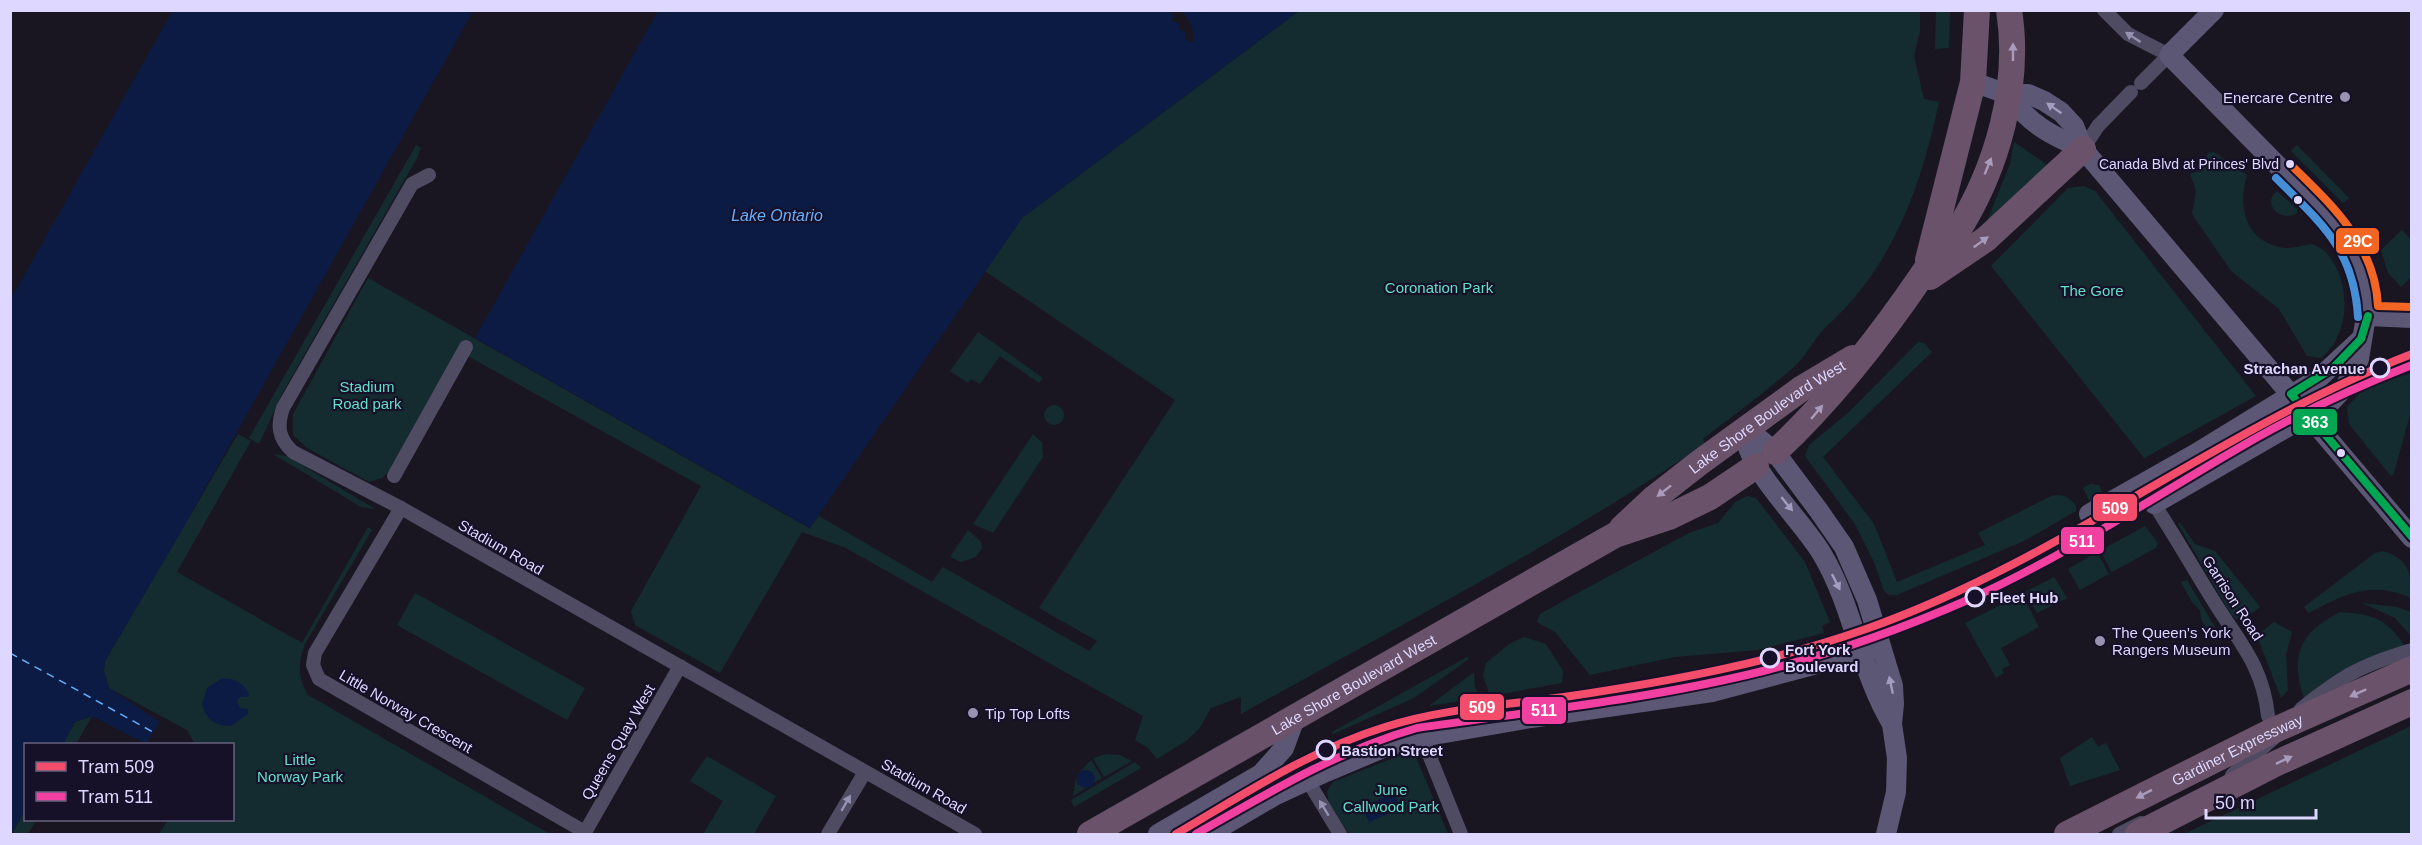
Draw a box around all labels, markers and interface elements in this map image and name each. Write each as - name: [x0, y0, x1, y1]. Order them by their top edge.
- one-way arrow: [2126, 31, 2142, 43]
- one-way arrow: [2008, 43, 2018, 62]
- place label: Enercare Centre: [2223, 89, 2333, 106]
- marker: Enercare Centre: [2338, 90, 2352, 104]
- one-way arrow: [2047, 102, 2063, 114]
- place label: Canada Blvd at Princes' Blvd: [2099, 156, 2279, 172]
- one-way arrow: [1984, 157, 1994, 175]
- marker: Canada Blvd at Princes' Blvd: [2284, 158, 2296, 170]
- unlabelled marker: [2292, 194, 2304, 206]
- water label: Lake Ontario: [731, 207, 823, 224]
- line badge: 29C: [2335, 227, 2380, 255]
- text: 29C: [2343, 233, 2373, 250]
- one-way arrow: [1972, 236, 1988, 248]
- park label: Coronation Park: [1385, 279, 1494, 296]
- park label: The Gore: [2060, 282, 2124, 299]
- street label: Lake Shore Boulevard West: [1685, 356, 1849, 477]
- marker: Strachan Avenue: [2370, 358, 2390, 378]
- place label: Strachan Avenue: [2244, 360, 2365, 377]
- park label: Stadium Road park: [332, 378, 402, 412]
- one-way arrow: [1810, 404, 1823, 420]
- line badge: 363: [2292, 408, 2338, 436]
- text: 363: [2302, 414, 2328, 431]
- unlabelled marker: [2335, 447, 2347, 459]
- one-way arrow: [1656, 484, 1672, 497]
- line badge: 509: [2092, 493, 2138, 522]
- one-way arrow: [1780, 496, 1793, 512]
- text: 509: [2102, 500, 2128, 517]
- street label: Stadium Road: [456, 516, 546, 578]
- line badge: 511: [2060, 526, 2105, 555]
- text: 511: [2069, 533, 2095, 550]
- street label: Garrison Road: [2199, 552, 2267, 644]
- one-way arrow: [1831, 573, 1841, 590]
- marker: Fleet Hub: [1965, 587, 1985, 607]
- place label: Fleet Hub: [1990, 589, 2058, 606]
- place label: The Queen's York Rangers Museum: [2112, 624, 2231, 658]
- street label: Lake Shore Boulevard West: [1268, 630, 1439, 738]
- marker: The Queen's York Rangers Museum: [2093, 634, 2107, 648]
- place label: Fort York Boulevard: [1785, 641, 1858, 675]
- marker: Fort York Boulevard: [1760, 648, 1780, 668]
- street label: Little Norway Crescent: [336, 666, 476, 756]
- one-way arrow: [1886, 676, 1896, 694]
- street label: Queens Quay West: [578, 680, 658, 803]
- one-way arrow: [2349, 688, 2366, 697]
- line badge: 509: [1459, 693, 1505, 721]
- line badge: 511: [1521, 696, 1567, 725]
- text: 509: [1469, 699, 1495, 716]
- text: 511: [1531, 702, 1557, 719]
- place label: Tip Top Lofts: [985, 705, 1070, 722]
- marker: Tip Top Lofts: [966, 706, 980, 720]
- street label: Gardiner Expressway: [2169, 710, 2306, 788]
- marker: Bastion Street: [1316, 740, 1336, 760]
- place label: Bastion Street: [1341, 742, 1443, 759]
- legend: [24, 743, 234, 821]
- park label: Little Norway Park: [257, 751, 343, 785]
- street label: Stadium Road: [879, 755, 969, 817]
- one-way arrow: [2275, 756, 2292, 765]
- text: Tram 509: [78, 757, 154, 777]
- park label: June Callwood Park: [1343, 781, 1440, 815]
- scale bar: [2206, 782, 2316, 820]
- text: Tram 511: [78, 787, 153, 807]
- one-way arrow: [2135, 789, 2153, 799]
- text: 50 m: [2215, 793, 2255, 813]
- one-way arrow: [841, 794, 851, 811]
- one-way arrow: [1319, 799, 1329, 816]

